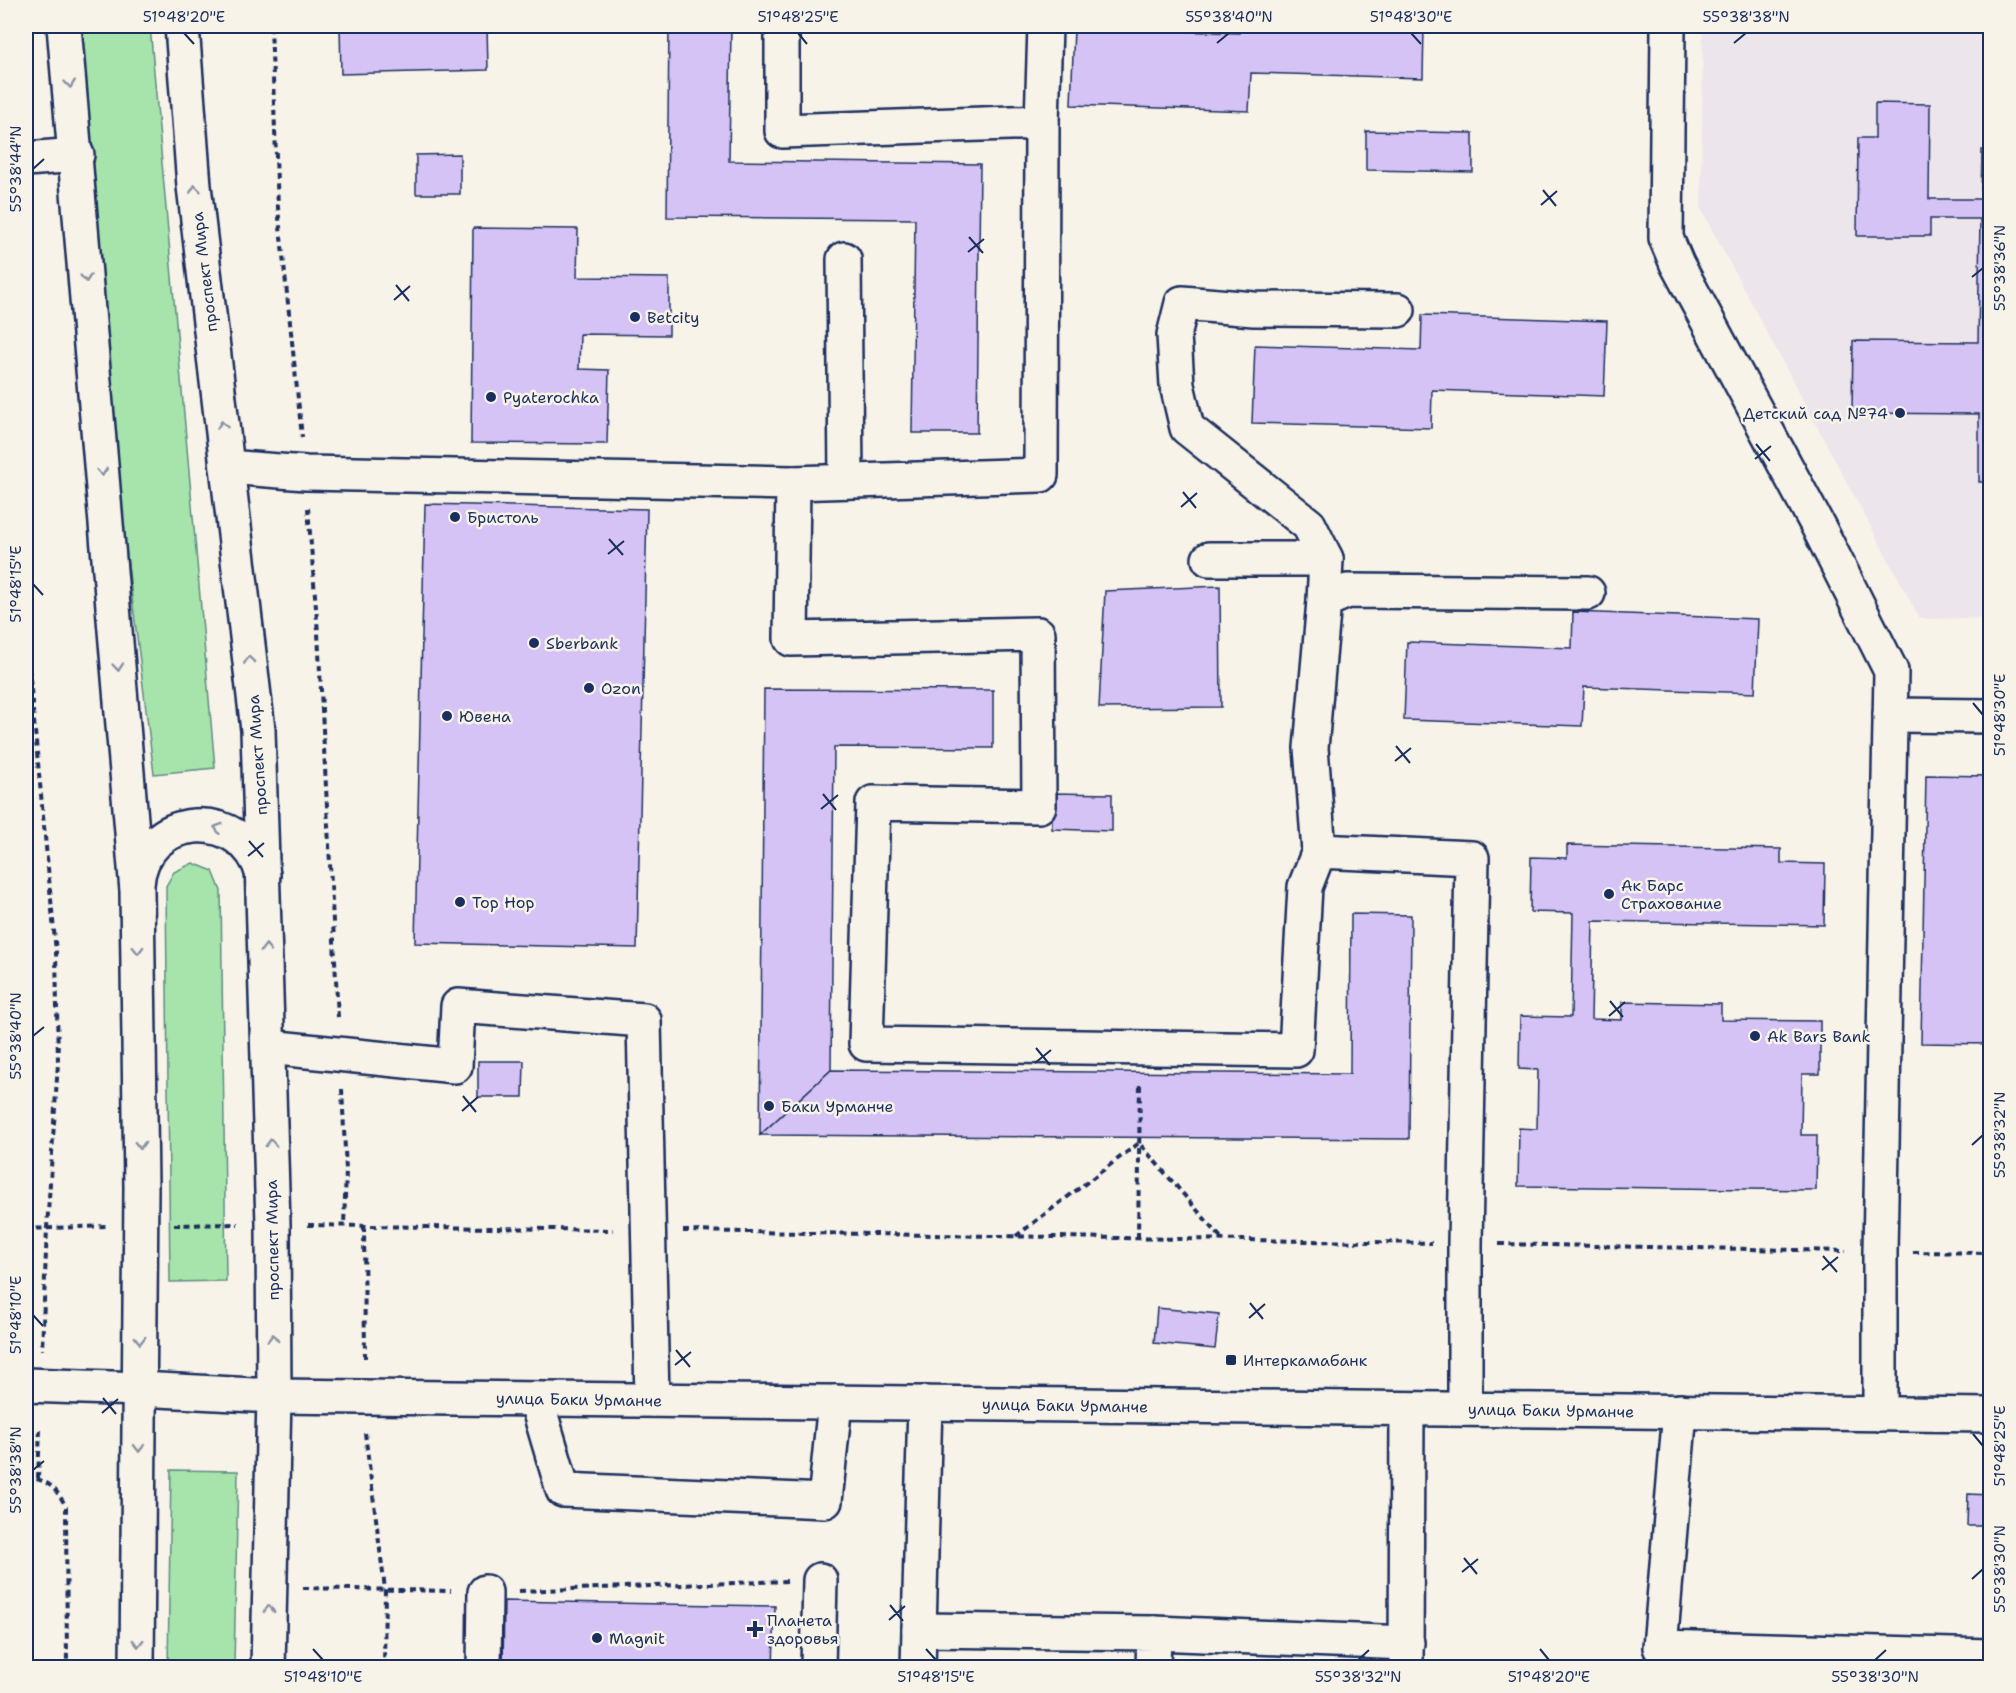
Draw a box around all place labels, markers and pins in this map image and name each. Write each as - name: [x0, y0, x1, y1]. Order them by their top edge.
- place label: Betcity: [647, 307, 700, 328]
- marker: Betcity: [628, 310, 642, 324]
- place label: Pyaterochka: [503, 387, 599, 408]
- marker: Pyaterochka: [484, 390, 498, 404]
- place label: Детский сад №74: [1743, 403, 1888, 424]
- marker: Детский сад №74: [1893, 406, 1907, 420]
- place label: Бристоль: [467, 507, 539, 528]
- marker: Бристоль: [448, 510, 462, 524]
- place label: Sberbank: [546, 633, 618, 654]
- marker: Sberbank: [527, 636, 541, 650]
- place label: Ozon: [601, 678, 641, 699]
- marker: Ozon: [582, 681, 596, 695]
- place label: Ювена: [459, 706, 511, 727]
- marker: Ювена: [440, 709, 454, 723]
- place label: Ак Барс Страхование: [1621, 875, 1722, 914]
- marker: Ак Барс Страхование: [1602, 887, 1616, 901]
- place label: Top Hop: [472, 892, 534, 913]
- marker: Top Hop: [453, 895, 467, 909]
- place label: Ak Bars Bank: [1767, 1026, 1871, 1047]
- marker: Ak Bars Bank: [1748, 1029, 1762, 1043]
- place label: Баки Урманче: [781, 1096, 894, 1117]
- marker: Баки Урманче: [762, 1099, 776, 1113]
- place label: Интеркамабанк: [1243, 1350, 1368, 1371]
- marker: Интеркамабанк: [1224, 1353, 1238, 1367]
- place label: Планета здоровья: [767, 1610, 838, 1649]
- marker: Планета здоровья: [748, 1622, 762, 1636]
- place label: Magnit: [609, 1628, 665, 1649]
- marker: Magnit: [590, 1631, 604, 1645]

